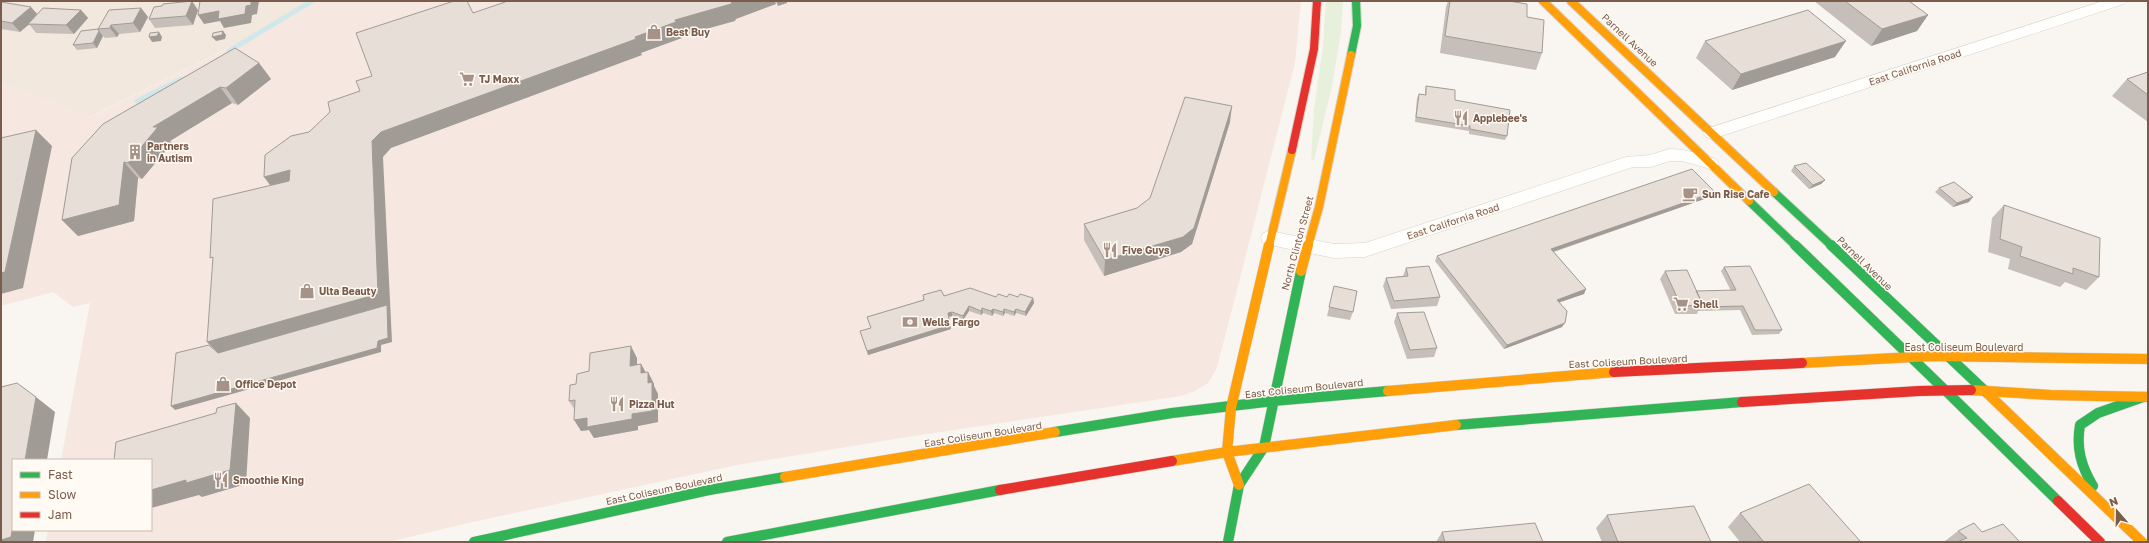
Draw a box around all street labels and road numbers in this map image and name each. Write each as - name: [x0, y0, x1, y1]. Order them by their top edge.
- street label: Parnell Avenue: [1600, 11, 1661, 69]
- street label: East California Road: [1867, 46, 1963, 88]
- street label: North Clinton Street: [1279, 194, 1315, 292]
- street label: East California Road: [1405, 200, 1501, 242]
- street label: Parnell Avenue: [1835, 234, 1895, 293]
- street label: East Coliseum Boulevard: [1905, 341, 2023, 353]
- street label: East Coliseum Boulevard: [1568, 352, 1688, 370]
- street label: East Coliseum Boulevard: [1244, 376, 1364, 400]
- street label: East Coliseum Boulevard: [923, 419, 1043, 449]
- street label: East Coliseum Boulevard: [605, 471, 723, 507]

